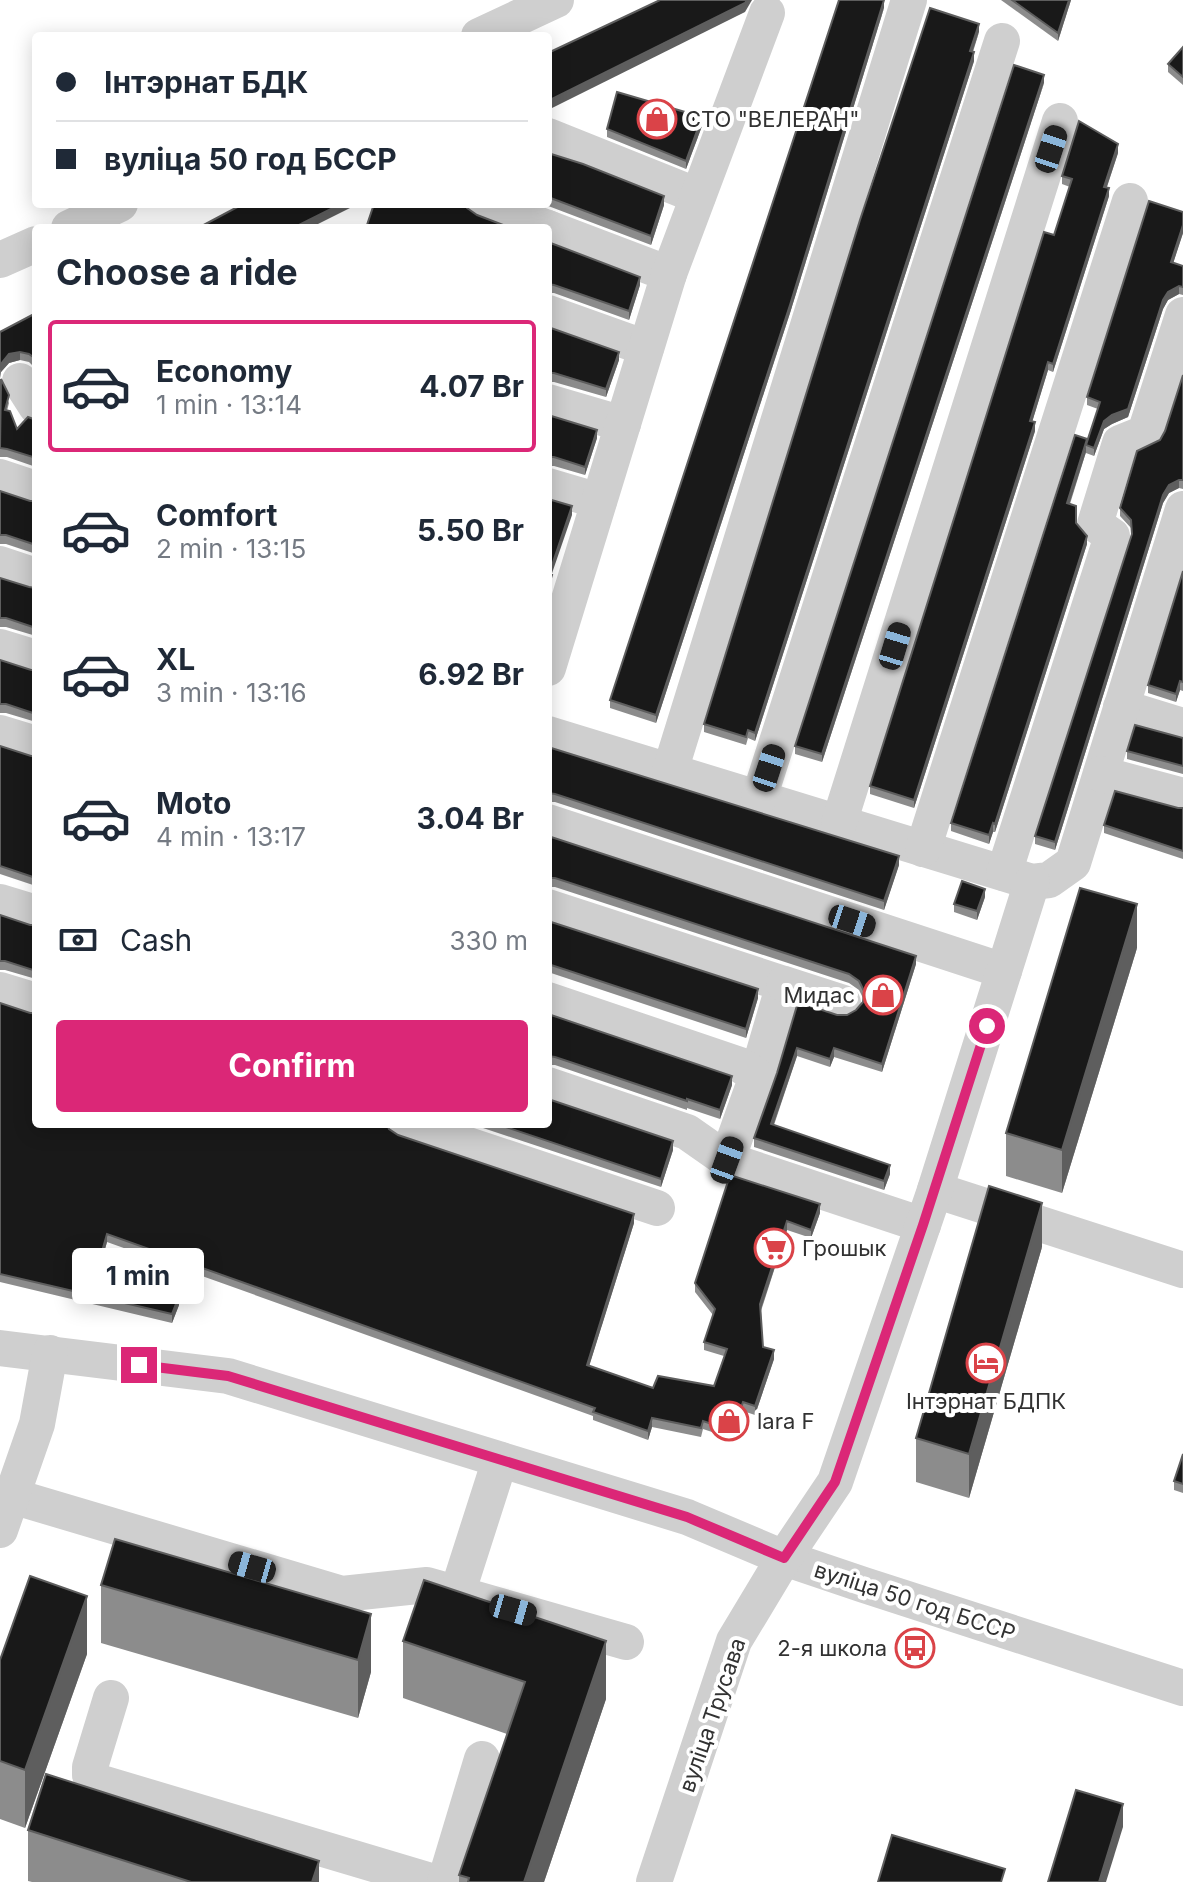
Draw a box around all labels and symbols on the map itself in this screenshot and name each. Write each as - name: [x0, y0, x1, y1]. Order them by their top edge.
- shop icon: СТО "ВЕЛЕРАН": [636, 98, 678, 140]
- place label: СТО "ВЕЛЕРАН": [685, 106, 859, 132]
- car: [1032, 122, 1070, 176]
- car: [877, 620, 913, 672]
- car: [750, 741, 788, 795]
- car: [825, 902, 879, 940]
- shop icon: Мидас: [862, 974, 904, 1016]
- place label: Мидас: [783, 982, 855, 1008]
- route start: [969, 1008, 1005, 1044]
- car: [708, 1133, 746, 1187]
- supermarket icon: Грошык: [753, 1227, 795, 1269]
- place label: Грошык: [802, 1235, 886, 1261]
- callout: 1 min: [73, 1249, 205, 1305]
- hotel icon: Інтэрнат БДПК: [965, 1342, 1007, 1384]
- route end: [121, 1347, 157, 1383]
- place label: Інтэрнат БДПК: [906, 1388, 1066, 1414]
- shop icon: lara F: [708, 1400, 750, 1442]
- place label: lara F: [757, 1408, 815, 1434]
- car: [226, 1549, 278, 1585]
- street label: вуліца 50 год БССР: [811, 1556, 1019, 1646]
- car: [487, 1592, 539, 1628]
- bus stop icon: 2-я школа: [894, 1627, 936, 1669]
- street label: вуліца Трусава: [673, 1635, 751, 1795]
- place label: 2-я школа: [777, 1635, 887, 1661]

